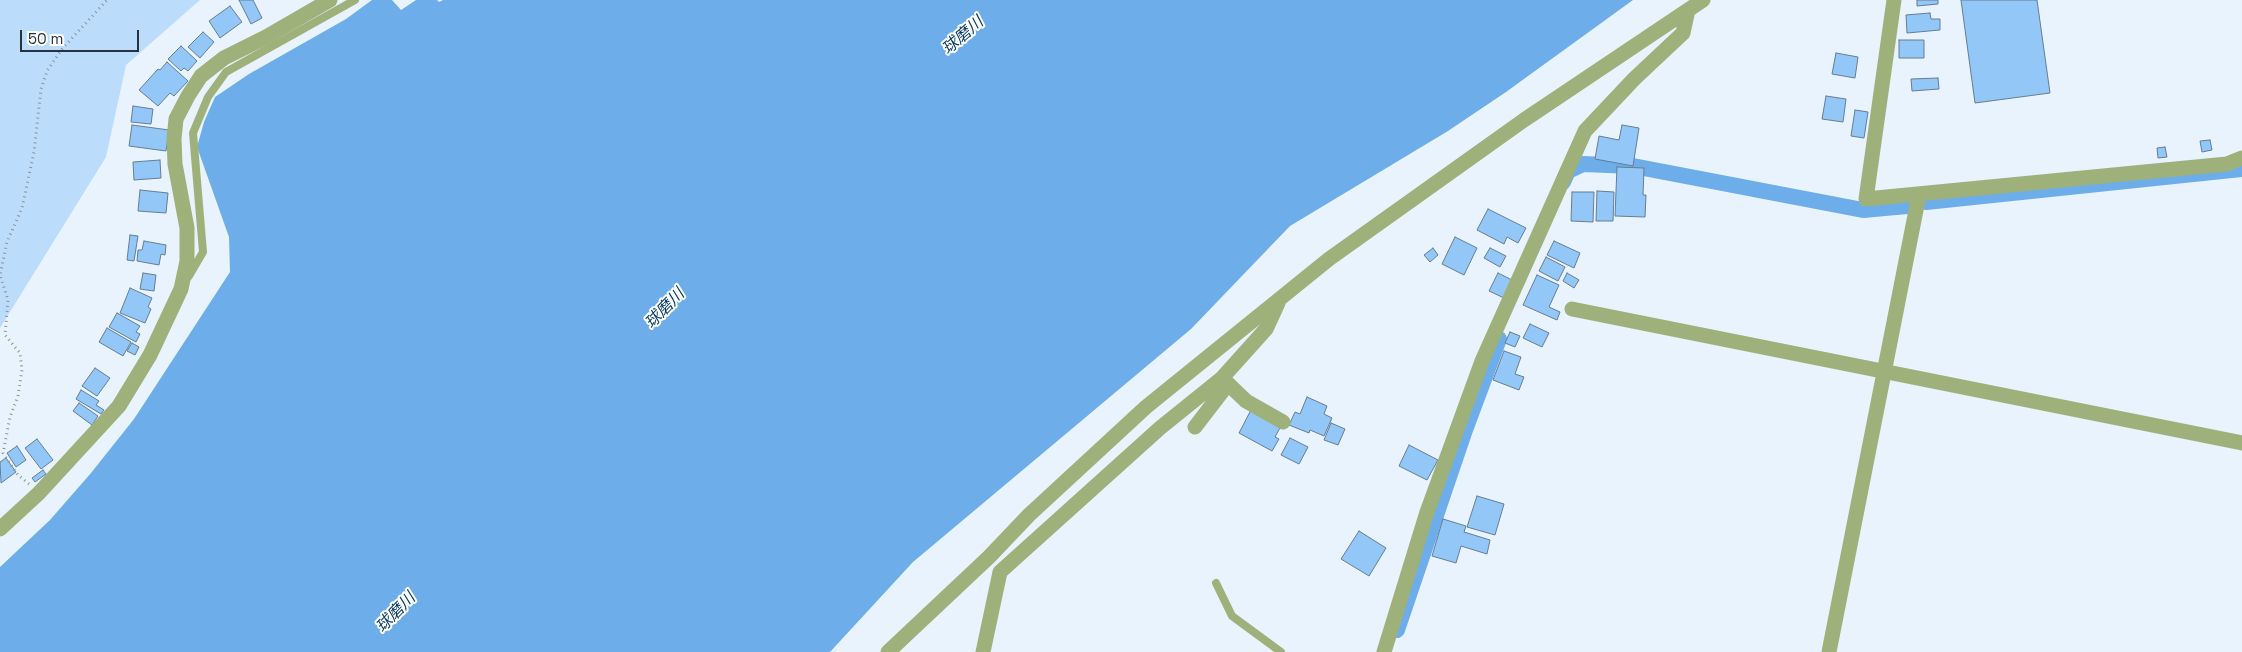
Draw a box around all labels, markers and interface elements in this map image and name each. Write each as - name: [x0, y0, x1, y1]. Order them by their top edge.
- water label: 球磨川: [939, 13, 987, 59]
- scale bar: [22, 20, 141, 52]
- text: 50 m: [28, 29, 63, 48]
- water label: 球磨川: [641, 285, 689, 333]
- water label: 球磨川: [372, 589, 420, 637]

